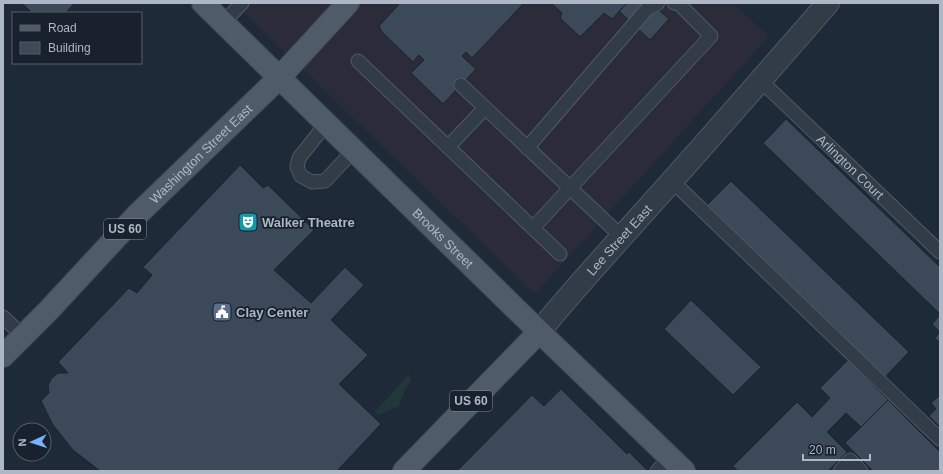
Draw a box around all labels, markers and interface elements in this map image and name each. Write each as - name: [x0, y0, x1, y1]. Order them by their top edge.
- legend: [12, 12, 142, 64]
- text: Road: [48, 21, 77, 35]
- text: Building: [48, 41, 91, 55]
- street label: Washington Street East: [146, 101, 255, 206]
- street label: Arlington Court: [814, 131, 888, 202]
- street label: Lee Street East: [583, 201, 655, 278]
- street label: Brooks Street: [410, 205, 477, 271]
- theatre icon: Walker Theatre: [237, 211, 259, 233]
- place label: Walker Theatre: [262, 215, 355, 230]
- road number: US 60: [104, 219, 146, 239]
- public building icon: Clay Center: [211, 301, 233, 323]
- place label: Clay Center: [236, 305, 308, 320]
- road number: US 60: [450, 391, 492, 411]
- north arrow: [12, 422, 52, 462]
- scale bar: [803, 436, 870, 462]
- text: N: [16, 438, 28, 447]
- text: 20 m: [809, 443, 836, 457]

